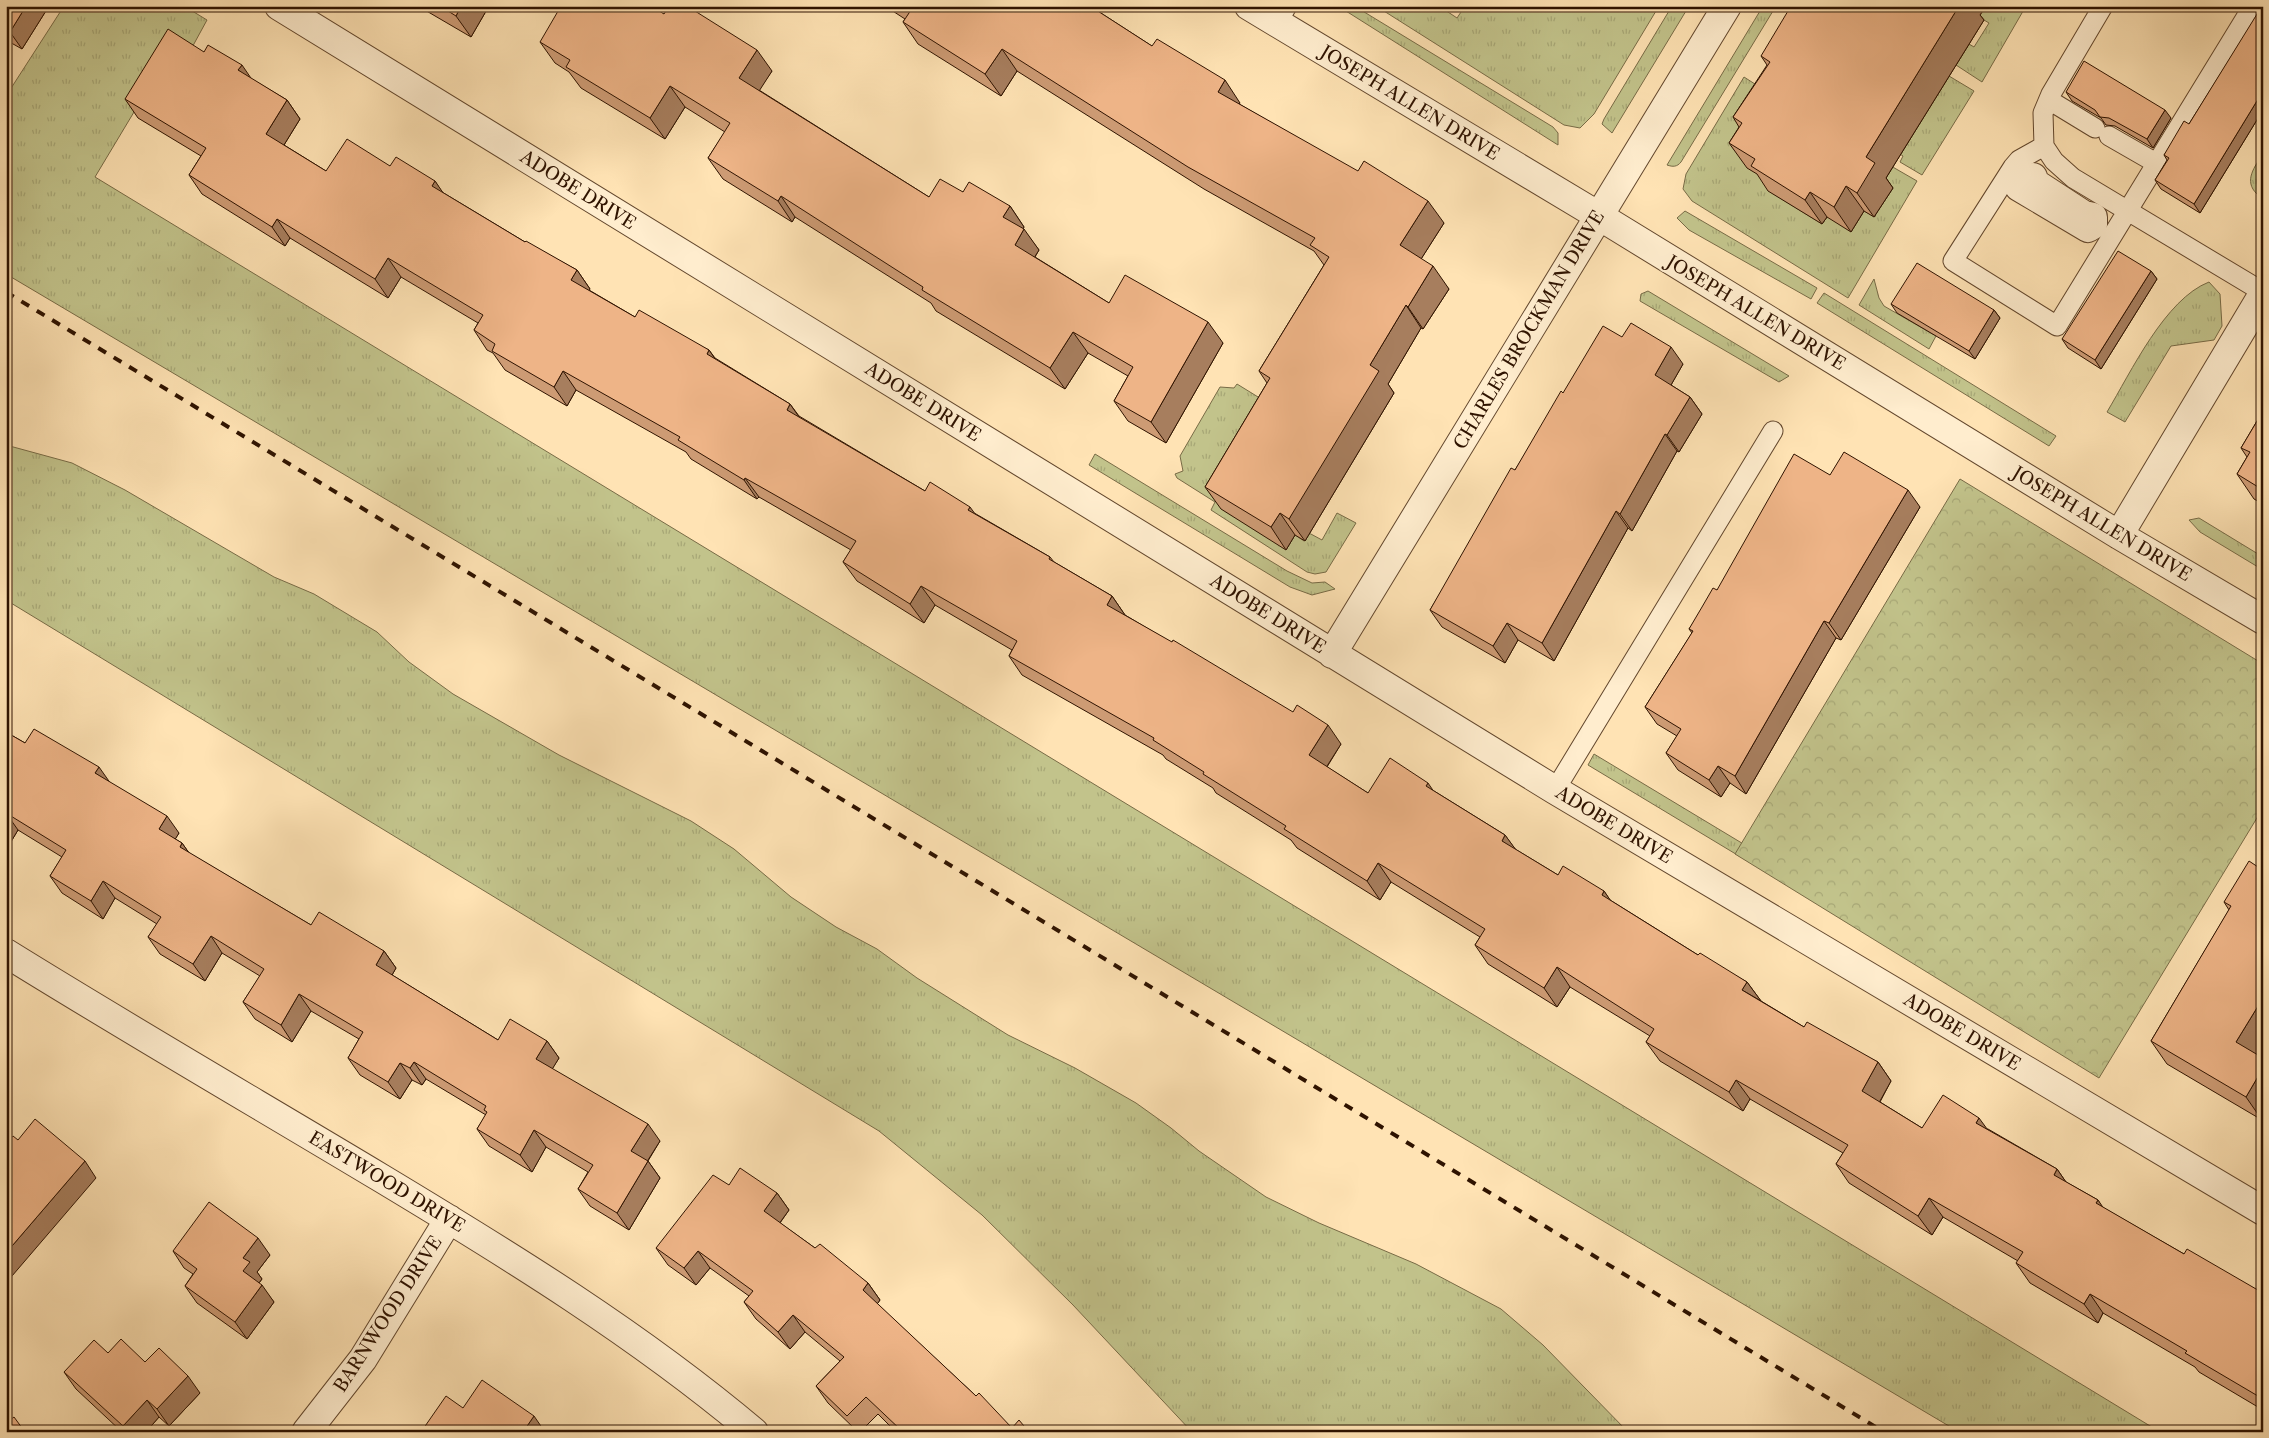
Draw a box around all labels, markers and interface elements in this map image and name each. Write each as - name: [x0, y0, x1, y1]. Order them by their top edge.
- street label: JOSEPH ALLEN DRIVE: [1314, 39, 1503, 165]
- street label: ADOBE DRIVE: [515, 145, 640, 234]
- street label: CHARLES BROCKMAN DRIVE: [1449, 207, 1609, 453]
- street label: JOSEPH ALLEN DRIVE: [1660, 249, 1849, 375]
- street label: ADOBE DRIVE: [860, 357, 985, 446]
- street label: JOSEPH ALLEN DRIVE: [2006, 460, 2195, 586]
- street label: ADOBE DRIVE: [1205, 569, 1330, 658]
- street label: ADOBE DRIVE: [1551, 781, 1676, 868]
- street label: ADOBE DRIVE: [1899, 988, 2024, 1075]
- street label: EASTWOOD DRIVE: [305, 1127, 469, 1237]
- street label: BARNWOOD DRIVE: [329, 1232, 447, 1396]

